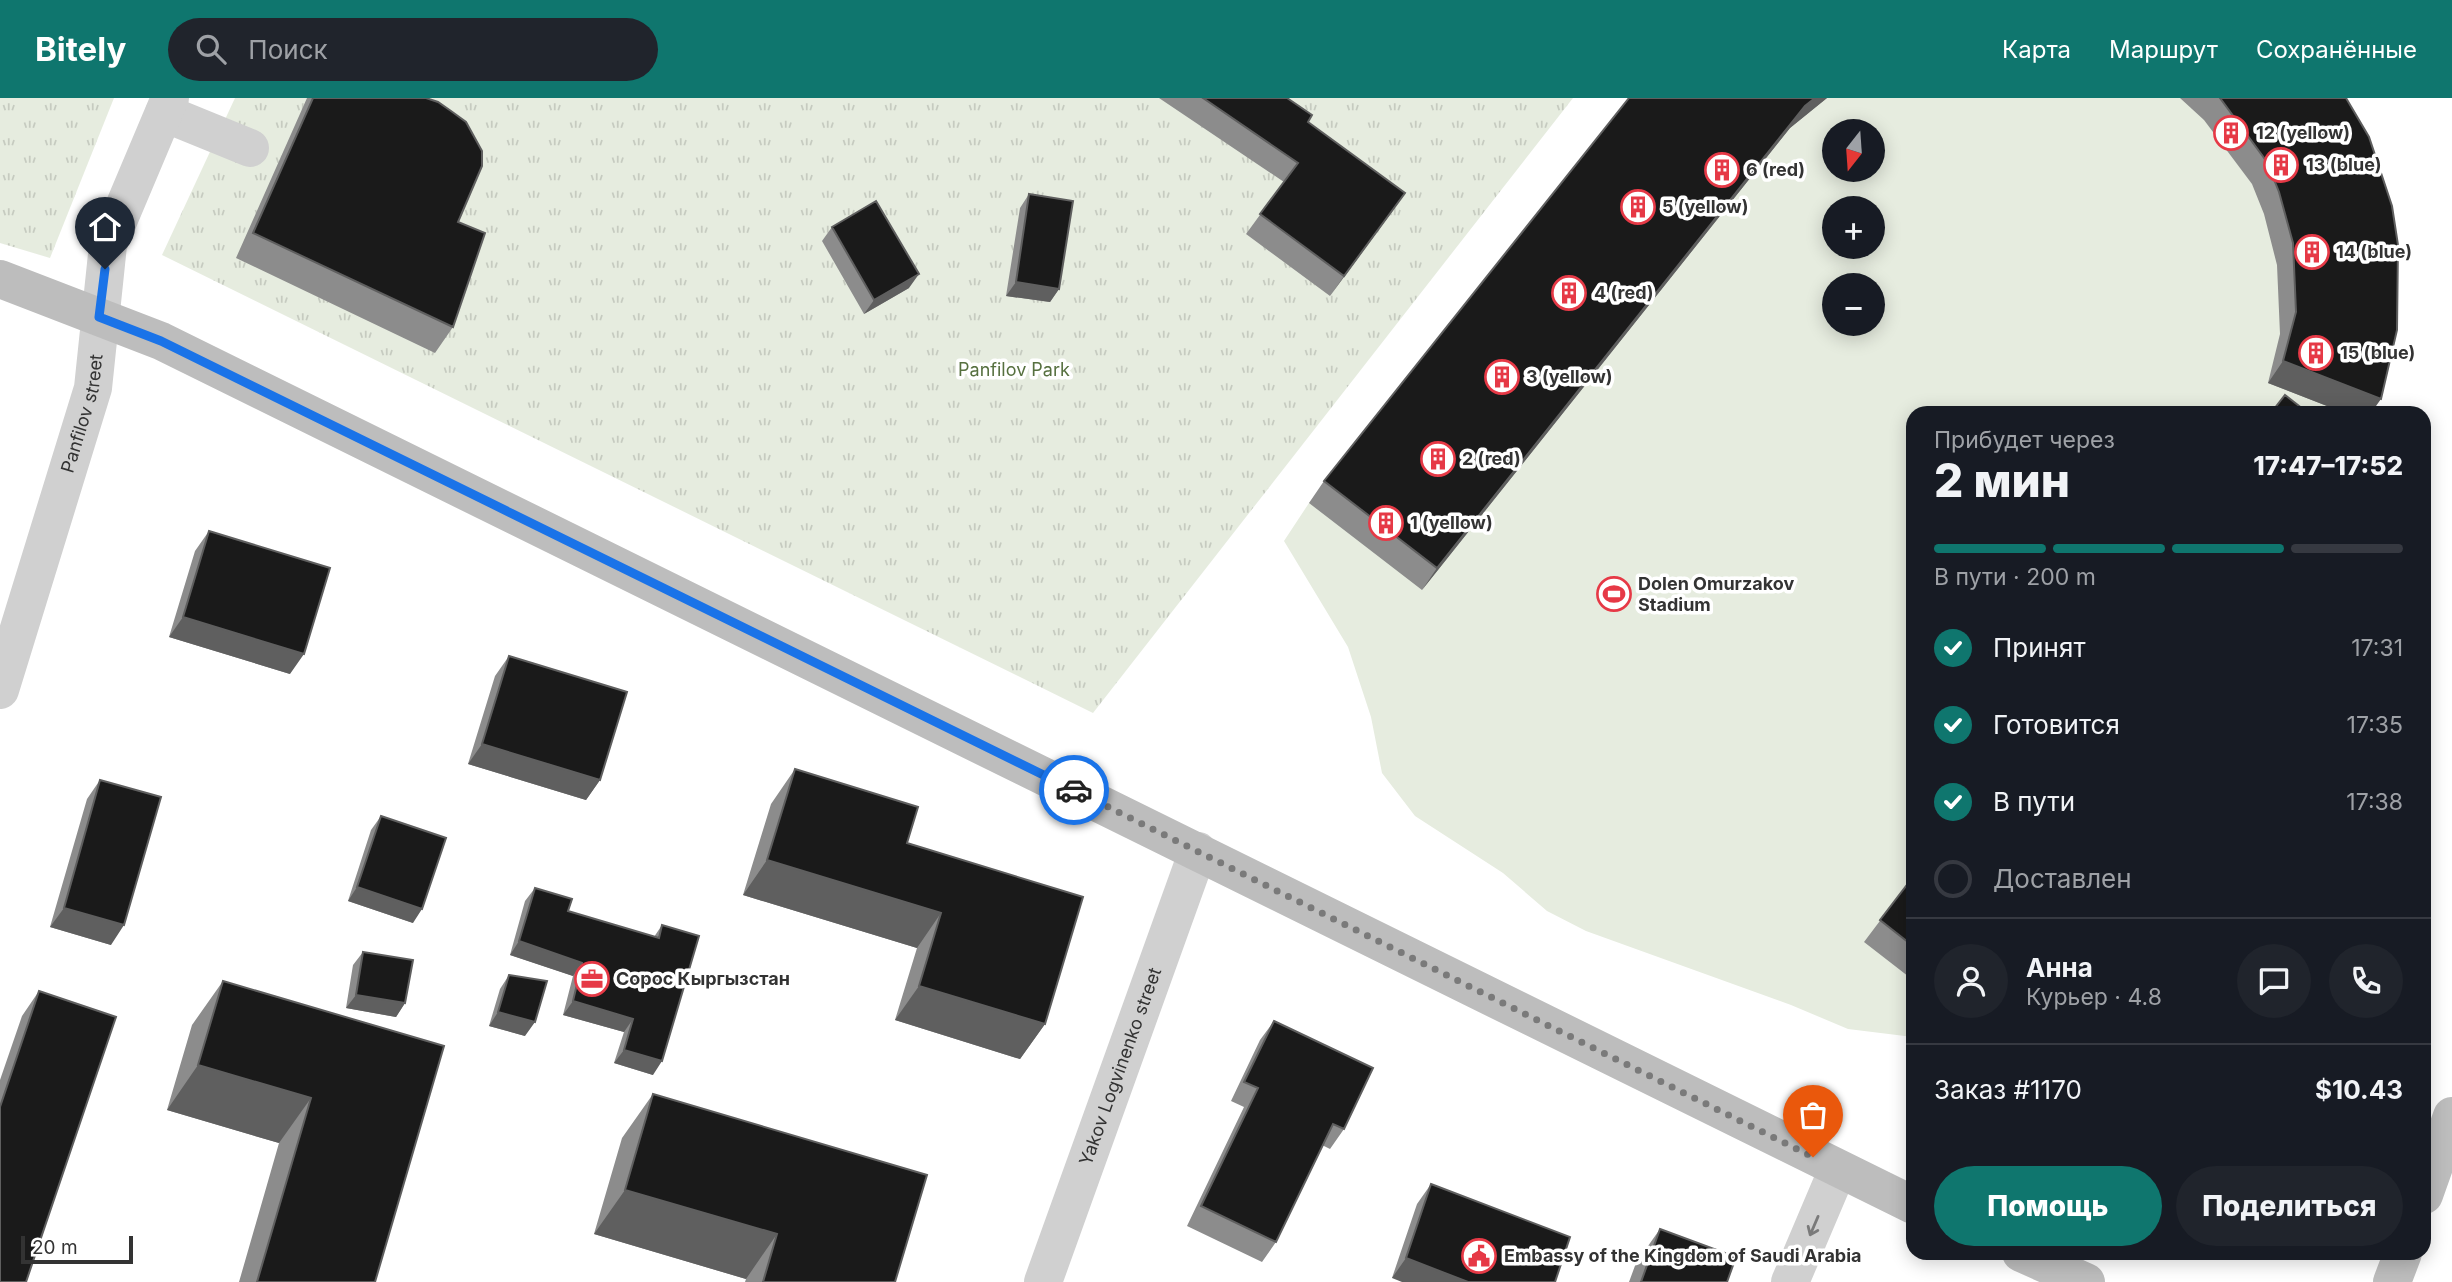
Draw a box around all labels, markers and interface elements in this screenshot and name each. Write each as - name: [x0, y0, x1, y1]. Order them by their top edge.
- search box: [168, 18, 658, 81]
- text: Bitely: [35, 29, 126, 69]
- icon: search: [192, 30, 230, 68]
- text: Поиск: [248, 34, 328, 65]
- text: Карта: [2002, 35, 2071, 64]
- text: Маршрут: [2109, 35, 2218, 64]
- text: Сохранённые: [2256, 35, 2417, 64]
- building icon: 12 (yellow): [2212, 114, 2250, 152]
- north arrow: [1822, 119, 1885, 182]
- map controls: [1822, 119, 1885, 336]
- place label: 12 (yellow): [2256, 122, 2350, 143]
- building icon: 13 (blue): [2262, 146, 2300, 184]
- building icon: 6 (red): [1703, 151, 1741, 189]
- place label: 13 (blue): [2306, 154, 2381, 175]
- place label: 6 (red): [1746, 159, 1805, 180]
- building icon: 5 (yellow): [1619, 188, 1657, 226]
- place label: 5 (yellow): [1662, 196, 1748, 217]
- button: +: [1822, 196, 1885, 259]
- pin: [75, 197, 135, 269]
- icon: home: [86, 208, 124, 246]
- building icon: 14 (blue): [2293, 233, 2331, 271]
- place label: 14 (blue): [2336, 241, 2412, 262]
- button: −: [1822, 273, 1885, 336]
- building icon: 4 (red): [1550, 274, 1588, 312]
- place label: 4 (red): [1594, 282, 1654, 303]
- building icon: 15 (blue): [2297, 334, 2335, 372]
- place label: 15 (blue): [2340, 342, 2415, 363]
- street label: Panfilov street: [57, 353, 107, 475]
- building icon: 3 (yellow): [1483, 358, 1521, 396]
- park label: Panfilov Park: [958, 359, 1070, 380]
- place label: 3 (yellow): [1526, 366, 1613, 387]
- text: Прибудет через: [1934, 426, 2115, 454]
- building icon: 2 (red): [1419, 440, 1457, 478]
- place label: 2 (red): [1462, 448, 1521, 469]
- text: 17:47–17:52: [2253, 450, 2403, 481]
- text: 2 мин: [1934, 452, 2070, 508]
- building icon: 1 (yellow): [1367, 504, 1405, 542]
- place label: 1 (yellow): [1410, 512, 1493, 533]
- text: В пути · 200 m: [1934, 563, 2096, 591]
- place label: Dolen Omurzakov Stadium: [1638, 573, 1794, 615]
- sports icon: Dolen Omurzakov Stadium: [1595, 575, 1633, 613]
- icon: check: [1934, 629, 1972, 667]
- text: Принят: [1993, 632, 2086, 663]
- text: 17:31: [2351, 634, 2403, 662]
- icon: check: [1934, 706, 1972, 744]
- text: Готовится: [1993, 709, 2120, 740]
- text: 17:35: [2347, 711, 2403, 739]
- courier: [1039, 755, 1109, 825]
- icon: car: [1055, 771, 1093, 809]
- icon: check: [1934, 783, 1972, 821]
- text: В пути: [1993, 786, 2075, 817]
- text: 17:38: [2346, 788, 2403, 816]
- text: Доставлен: [1993, 863, 2132, 894]
- button: person: [1934, 944, 2008, 1018]
- button: chat: [2237, 944, 2311, 1018]
- button: phone: [2329, 944, 2403, 1018]
- text: Анна: [2026, 952, 2093, 983]
- office icon: Сорос Кыргызстан: [573, 960, 611, 998]
- street label: Yakov Logvinenko street: [1075, 965, 1165, 1168]
- place label: Сорос Кыргызстан: [616, 968, 790, 989]
- text: Курьер · 4.8: [2026, 983, 2162, 1011]
- text: Заказ #1170: [1934, 1074, 2082, 1105]
- text: $10.43: [2315, 1074, 2403, 1105]
- pin: [1783, 1085, 1843, 1157]
- icon: bag: [1794, 1096, 1832, 1134]
- button: Помощь: [1934, 1166, 2162, 1246]
- button: Поделиться: [2176, 1166, 2403, 1246]
- one-way arrow: [1807, 1214, 1820, 1236]
- scale bar: [21, 1233, 133, 1265]
- text: 20 m: [32, 1236, 78, 1259]
- public building icon: Embassy of the Kingdom of Saudi Arabia: [1460, 1237, 1498, 1275]
- place label: Embassy of the Kingdom of Saudi Arabia: [1504, 1245, 1862, 1266]

